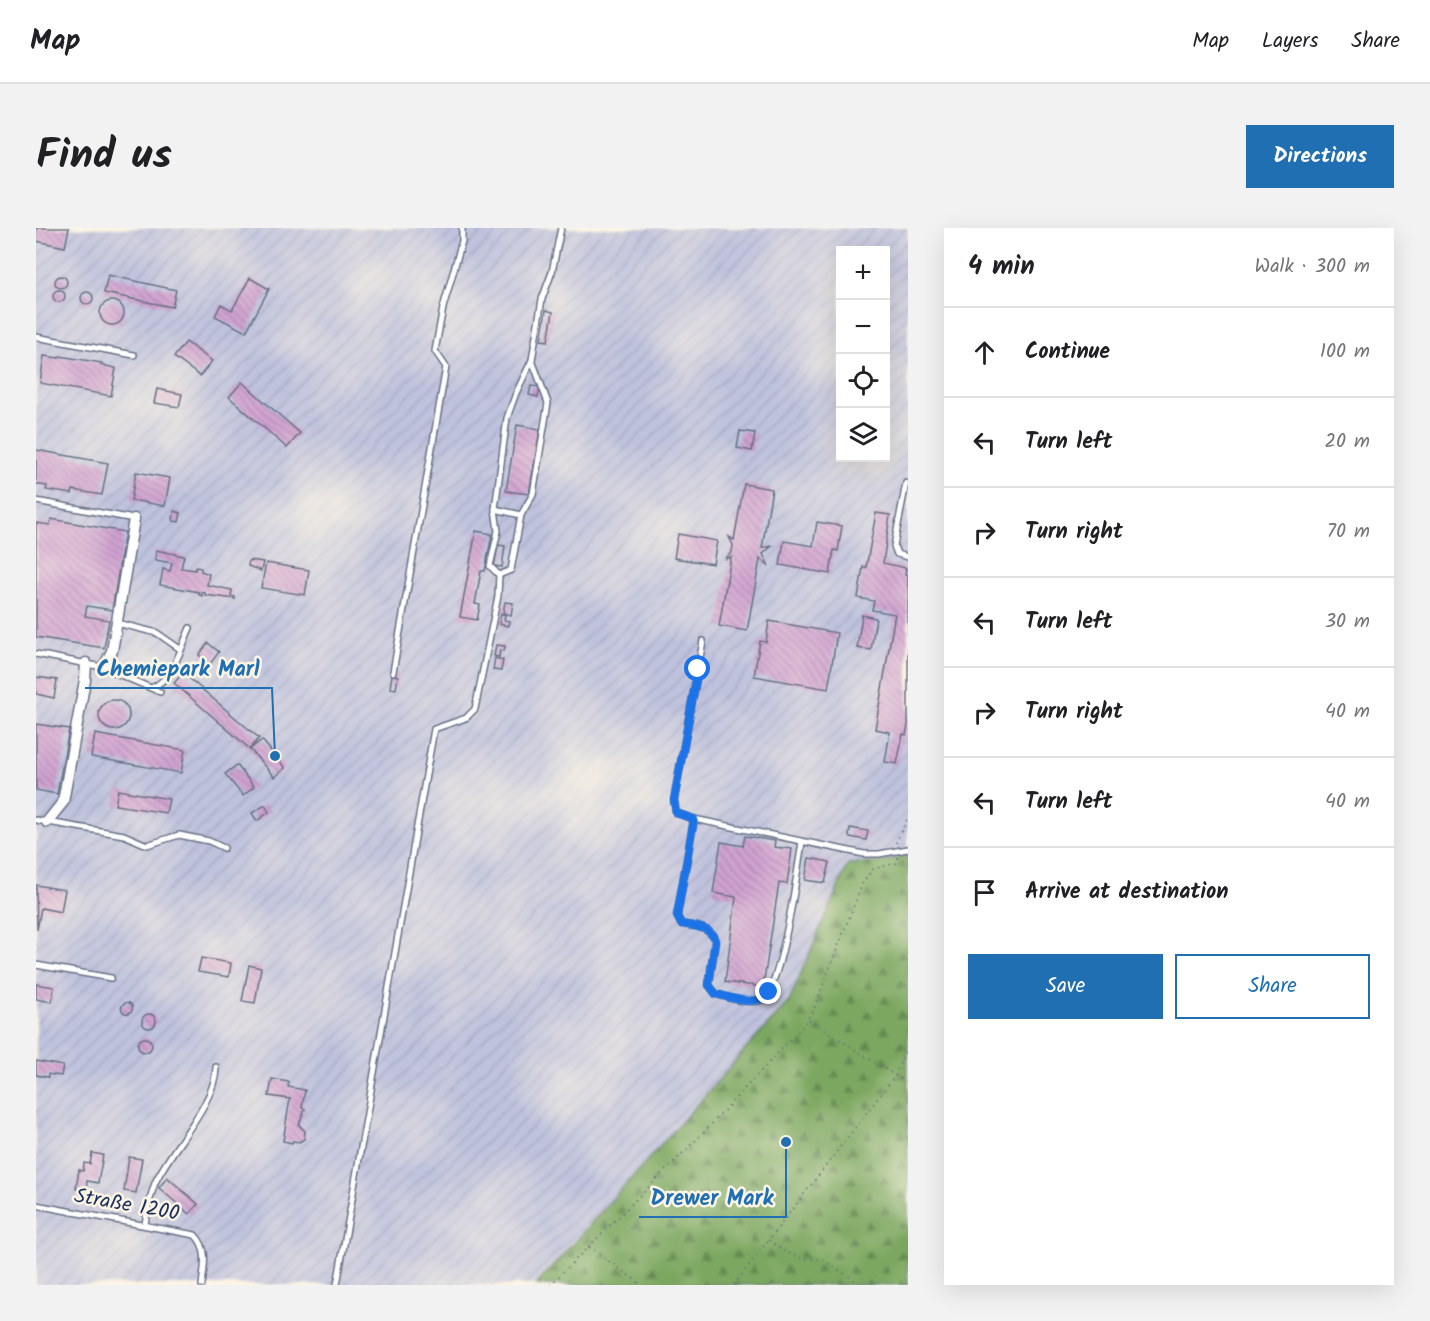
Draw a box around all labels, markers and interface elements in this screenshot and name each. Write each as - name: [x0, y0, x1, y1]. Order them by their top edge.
- text: Map: [30, 19, 81, 64]
- text: Map: [1192, 25, 1229, 58]
- text: Layers: [1262, 25, 1318, 58]
- text: Share: [1351, 25, 1400, 58]
- text: Find us: [36, 123, 172, 190]
- button: Directions: [1246, 125, 1394, 188]
- map controls: [836, 246, 890, 462]
- button: +: [836, 246, 890, 300]
- text: 4 min: [968, 246, 1035, 288]
- text: Walk · 300 m: [1255, 251, 1370, 283]
- button: −: [836, 300, 890, 354]
- text: Continue: [1025, 335, 1110, 370]
- icon: ahead: [968, 336, 1001, 369]
- text: 100 m: [1320, 336, 1370, 368]
- button: locate: [836, 354, 890, 408]
- button: layers: [836, 408, 890, 462]
- text: Turn left: [1025, 425, 1112, 460]
- icon: left: [968, 426, 1001, 459]
- text: 20 m: [1324, 426, 1370, 458]
- text: Turn right: [1025, 515, 1123, 550]
- icon: right: [968, 516, 1001, 549]
- text: 70 m: [1327, 516, 1370, 548]
- text: Turn left: [1025, 605, 1112, 640]
- icon: left: [968, 606, 1001, 639]
- text: 30 m: [1325, 606, 1370, 638]
- callout: Chemiepark Marl: [85, 648, 272, 688]
- text: Chemiepark Marl: [96, 653, 260, 688]
- route start: [684, 655, 710, 681]
- text: Turn right: [1025, 695, 1123, 730]
- icon: right: [968, 696, 1001, 729]
- text: 40 m: [1325, 696, 1370, 728]
- text: Turn left: [1025, 785, 1112, 820]
- icon: left: [968, 786, 1001, 819]
- text: 40 m: [1325, 786, 1370, 818]
- text: Arrive at destination: [1025, 875, 1228, 910]
- icon: arrive: [968, 876, 1001, 909]
- button: Save: [968, 954, 1163, 1019]
- button: Share: [1175, 954, 1370, 1019]
- route end: [755, 978, 781, 1004]
- callout: Drewer Mark: [639, 1177, 786, 1217]
- street label: Straße 1200: [72, 1180, 182, 1231]
- text: Drewer Mark: [651, 1182, 775, 1217]

